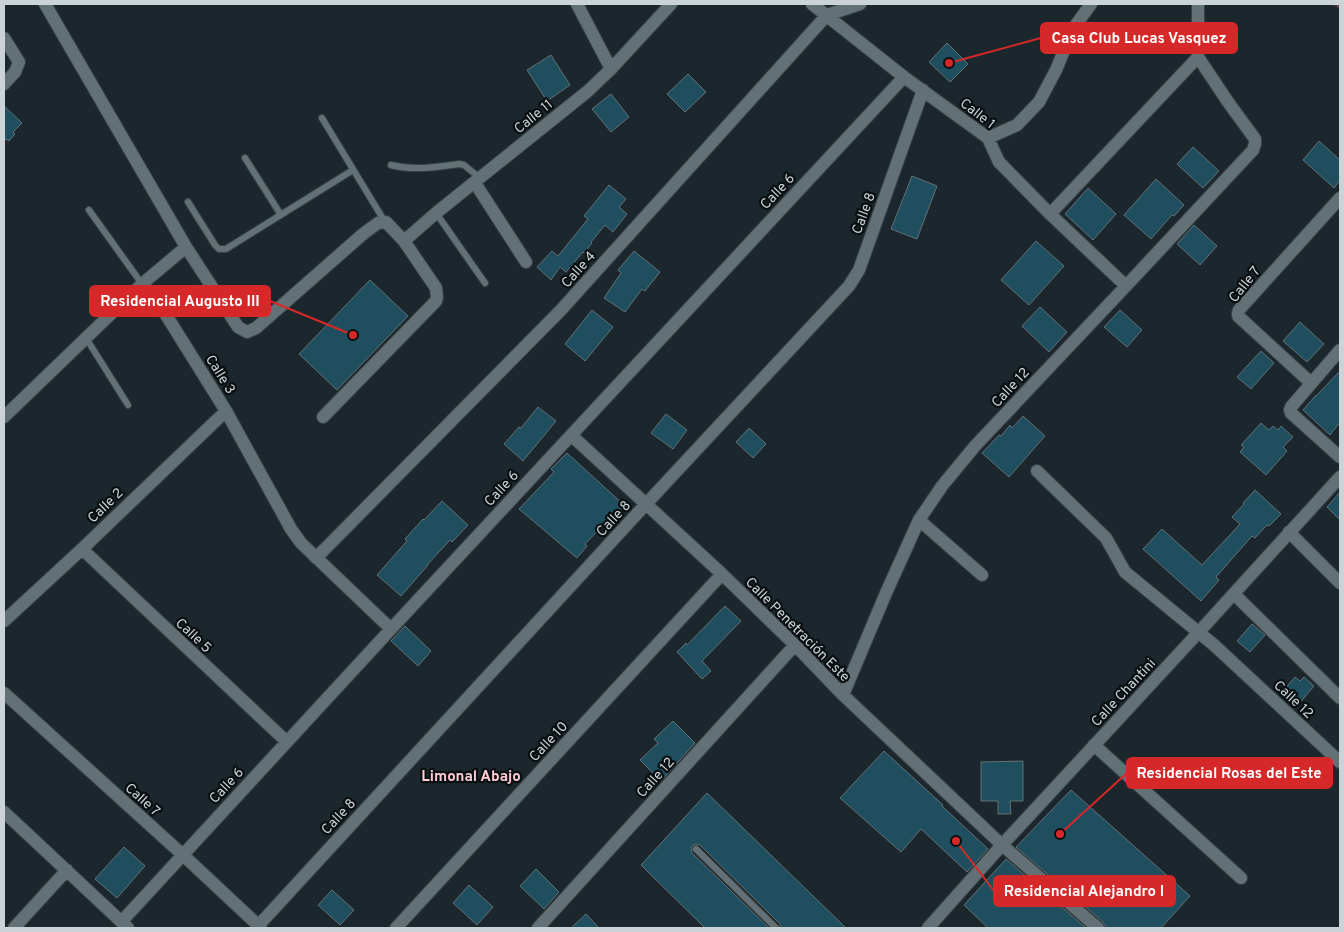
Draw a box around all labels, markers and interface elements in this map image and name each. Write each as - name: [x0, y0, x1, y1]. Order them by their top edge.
- callout: Casa Club Lucas Vasquez: [1041, 23, 1237, 53]
- text: Casa Club Lucas Vasquez: [1051, 30, 1227, 49]
- street label: Calle 1: [956, 95, 998, 133]
- street label: Calle 11: [511, 96, 557, 138]
- street label: Calle 6: [757, 171, 799, 214]
- street label: Calle 8: [849, 190, 880, 237]
- street label: Calle 4: [558, 248, 600, 292]
- street label: Calle 7: [1226, 264, 1265, 306]
- callout: Residencial Augusto III: [90, 286, 270, 316]
- text: Residencial Augusto III: [100, 293, 260, 312]
- street label: Calle 3: [201, 352, 238, 398]
- street label: Calle 12: [988, 365, 1034, 412]
- street label: Calle 6: [481, 468, 523, 511]
- street label: Calle 2: [85, 485, 127, 527]
- street label: Calle 8: [593, 497, 635, 541]
- street label: Calle Penetración Este: [741, 574, 853, 686]
- street label: Calle 5: [171, 615, 215, 657]
- street label: Calle Chantini: [1088, 655, 1160, 731]
- street label: Calle 12: [1269, 677, 1316, 723]
- street label: Calle 10: [526, 718, 572, 766]
- street label: Calle 12: [634, 754, 679, 802]
- callout: Residencial Rosas del Este: [1127, 758, 1332, 788]
- street label: Calle 6: [206, 765, 248, 808]
- text: Residencial Rosas del Este: [1136, 765, 1322, 784]
- district label: Limonal Abajo: [421, 768, 521, 787]
- street label: Calle 7: [121, 780, 163, 820]
- street label: Calle 8: [318, 795, 360, 839]
- callout: Residencial Alejandro I: [994, 876, 1175, 906]
- text: Residencial Alejandro I: [1004, 883, 1164, 902]

